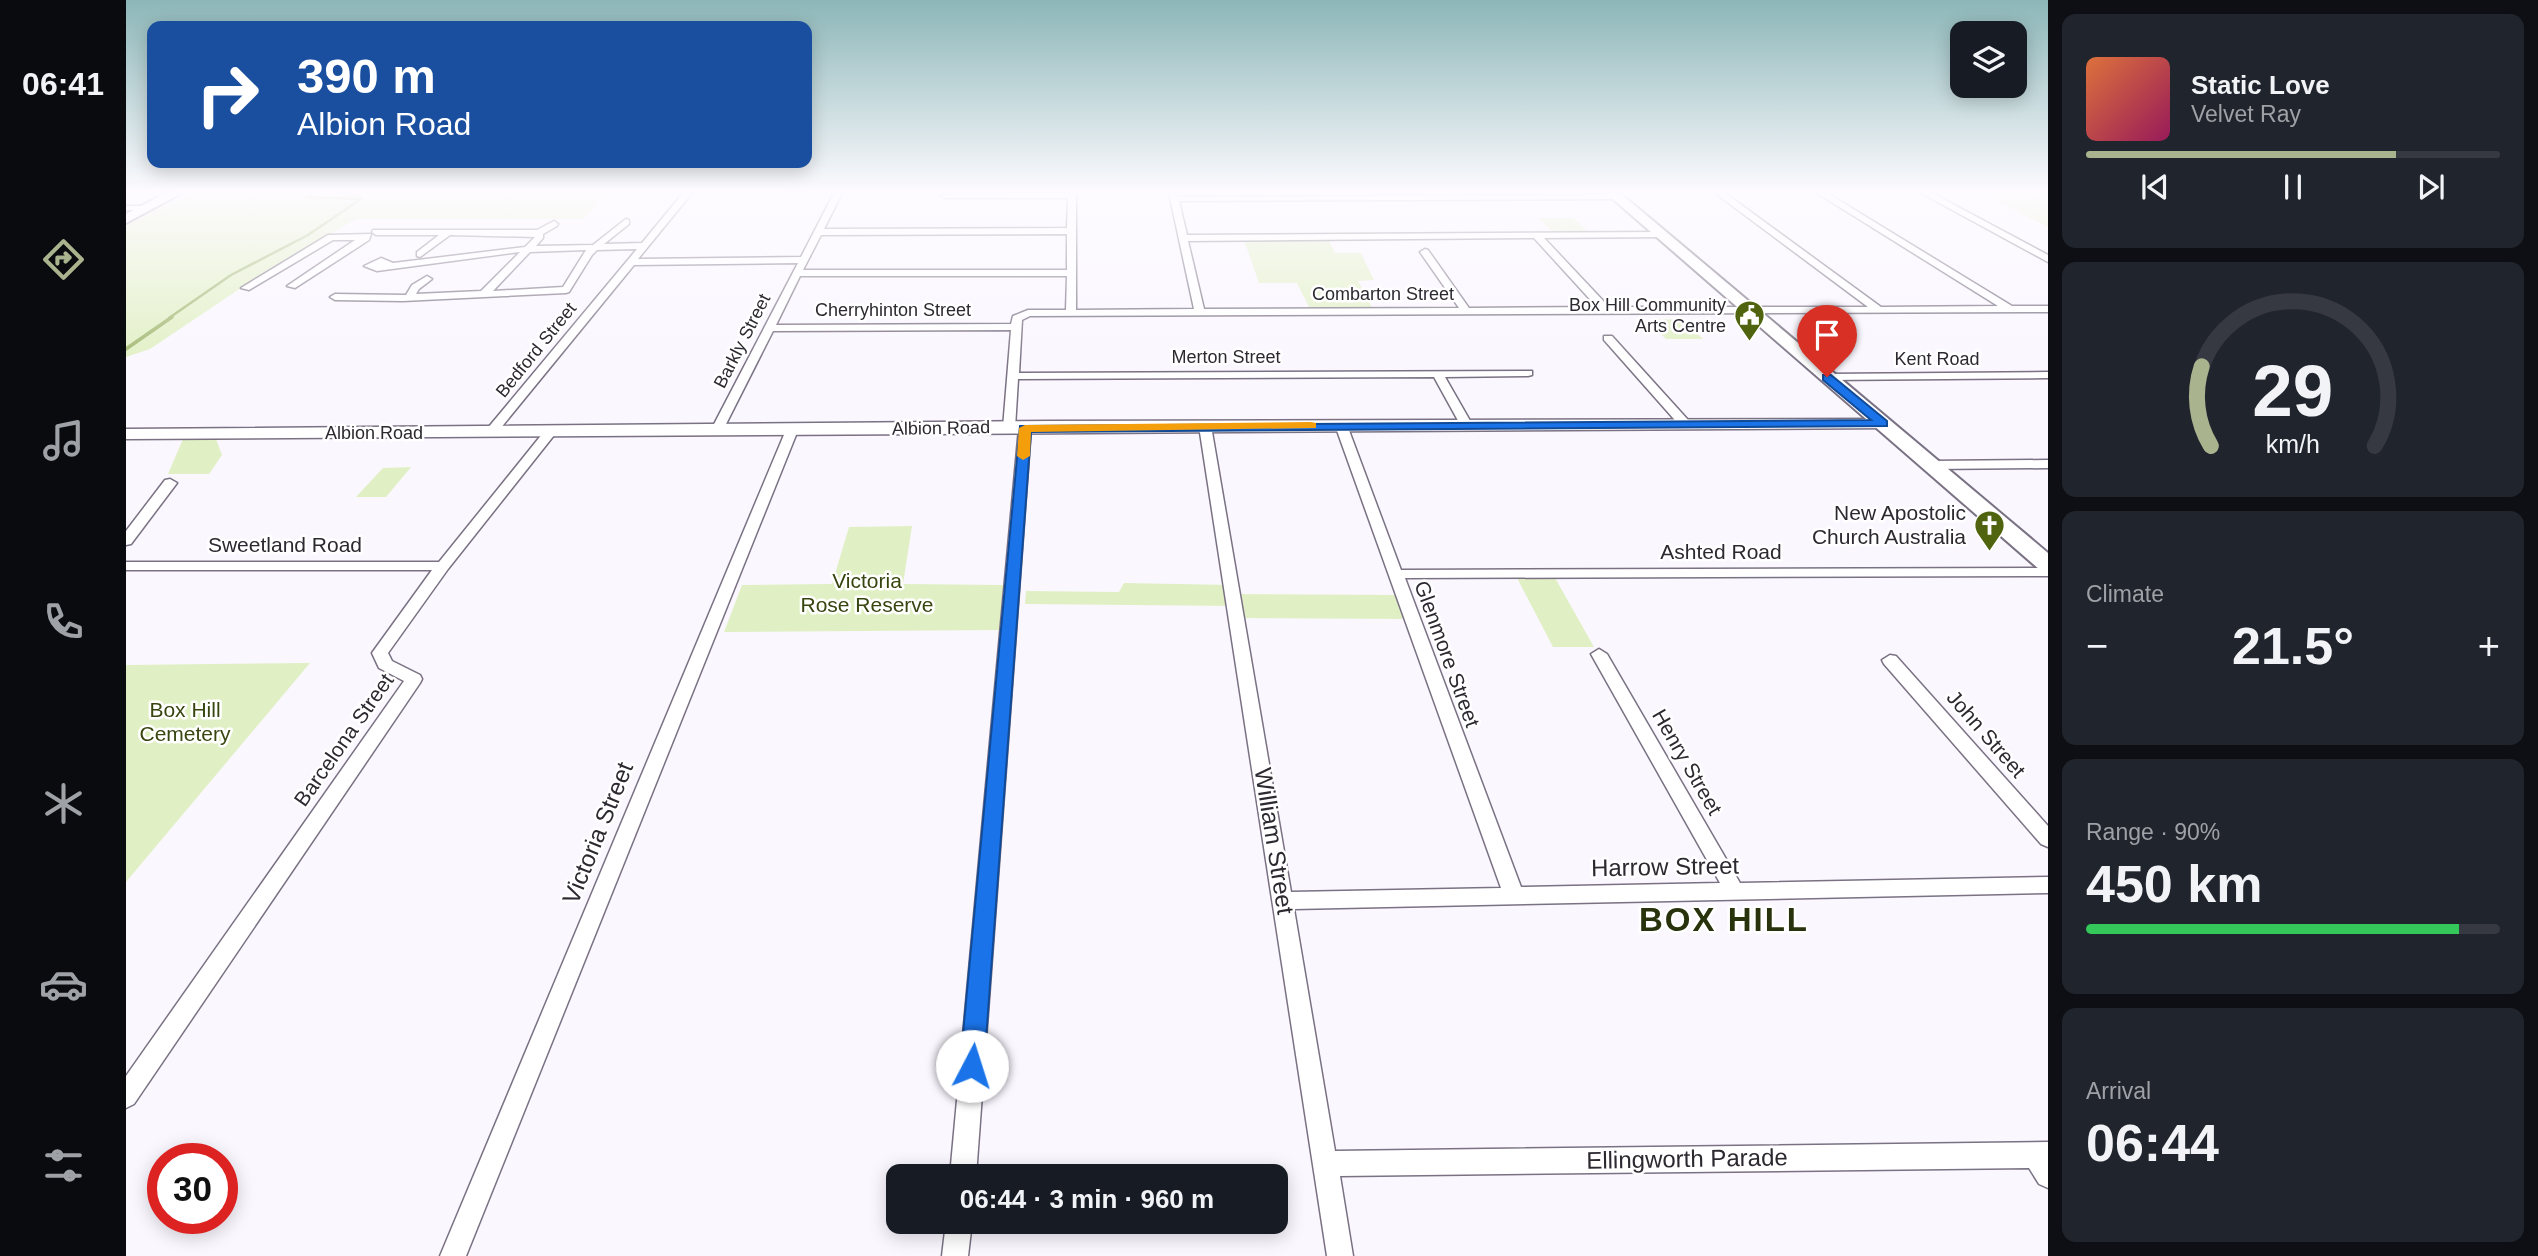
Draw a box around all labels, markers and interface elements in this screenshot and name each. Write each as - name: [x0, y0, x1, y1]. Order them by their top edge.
- map controls: [1950, 21, 2027, 98]
- button: layers: [1950, 21, 2027, 98]
- icon: right: [182, 49, 273, 140]
- text: 390 m: [297, 49, 436, 103]
- text: 06:41: [22, 66, 104, 102]
- text: Static Love: [2191, 70, 2330, 100]
- text: Velvet Ray: [2191, 101, 2301, 127]
- text: Albion Road: [297, 106, 471, 142]
- icon: previous: [2136, 168, 2174, 206]
- icon: pause: [2274, 168, 2312, 206]
- icon: next: [2412, 168, 2450, 206]
- icon: directions: [39, 235, 88, 284]
- street label: Combarton Street: [1312, 284, 1454, 304]
- street label: Barkly Street: [710, 291, 774, 391]
- place label: Box Hill Community Arts Centre: [1569, 295, 1726, 336]
- public building icon: Box Hill Community Arts Centre: [1732, 298, 1766, 342]
- street label: Bedford Street: [492, 299, 580, 401]
- street label: Cherryhinton Street: [815, 300, 971, 320]
- pin: [1797, 305, 1857, 377]
- icon: arrive: [1808, 316, 1846, 354]
- street label: Merton Street: [1171, 347, 1281, 367]
- street label: Kent Road: [1894, 349, 1980, 369]
- text: 29: [2253, 350, 2333, 431]
- icon: music: [39, 416, 88, 465]
- street label: Albion Road: [892, 417, 990, 439]
- street label: Albion Road: [325, 423, 423, 443]
- text: km/h: [2266, 429, 2320, 457]
- place label: New Apostolic Church Australia: [1812, 501, 1966, 548]
- church icon: New Apostolic Church Australia: [1972, 508, 2006, 552]
- street label: Sweetland Road: [208, 533, 362, 556]
- street label: Ashted Road: [1660, 540, 1782, 563]
- park label: Victoria Rose Reserve: [800, 569, 934, 616]
- street label: Glenmore Street: [1410, 578, 1485, 730]
- text: Climate: [2086, 581, 2164, 607]
- icon: phone: [39, 597, 88, 646]
- text: 21.5°: [2232, 617, 2354, 675]
- text: −: [2086, 625, 2108, 667]
- text: +: [2478, 625, 2500, 667]
- street label: Barcelona Street: [289, 669, 398, 810]
- street label: John Street: [1942, 686, 2030, 782]
- park label: Box Hill Cemetery: [139, 698, 231, 745]
- street label: Henry Street: [1648, 705, 1727, 819]
- street label: Victoria Street: [557, 758, 638, 908]
- street label: William Street: [1250, 766, 1299, 916]
- icon: climate: [39, 779, 88, 828]
- text: Range · 90%: [2086, 819, 2220, 845]
- street label: Harrow Street: [1591, 852, 1740, 881]
- text: 450 km: [2086, 855, 2262, 913]
- district label: BOX HILL: [1639, 901, 1809, 938]
- icon: car: [39, 960, 88, 1009]
- position arrow: [935, 1029, 1009, 1103]
- text: Arrival: [2086, 1078, 2151, 1104]
- text: 06:44: [2086, 1114, 2219, 1172]
- icon: filters: [39, 1141, 88, 1190]
- speed limit sign: 30: [147, 1143, 238, 1234]
- street label: Ellingworth Parade: [1586, 1143, 1788, 1174]
- text: 06:44 · 3 min · 960 m: [960, 1184, 1214, 1214]

